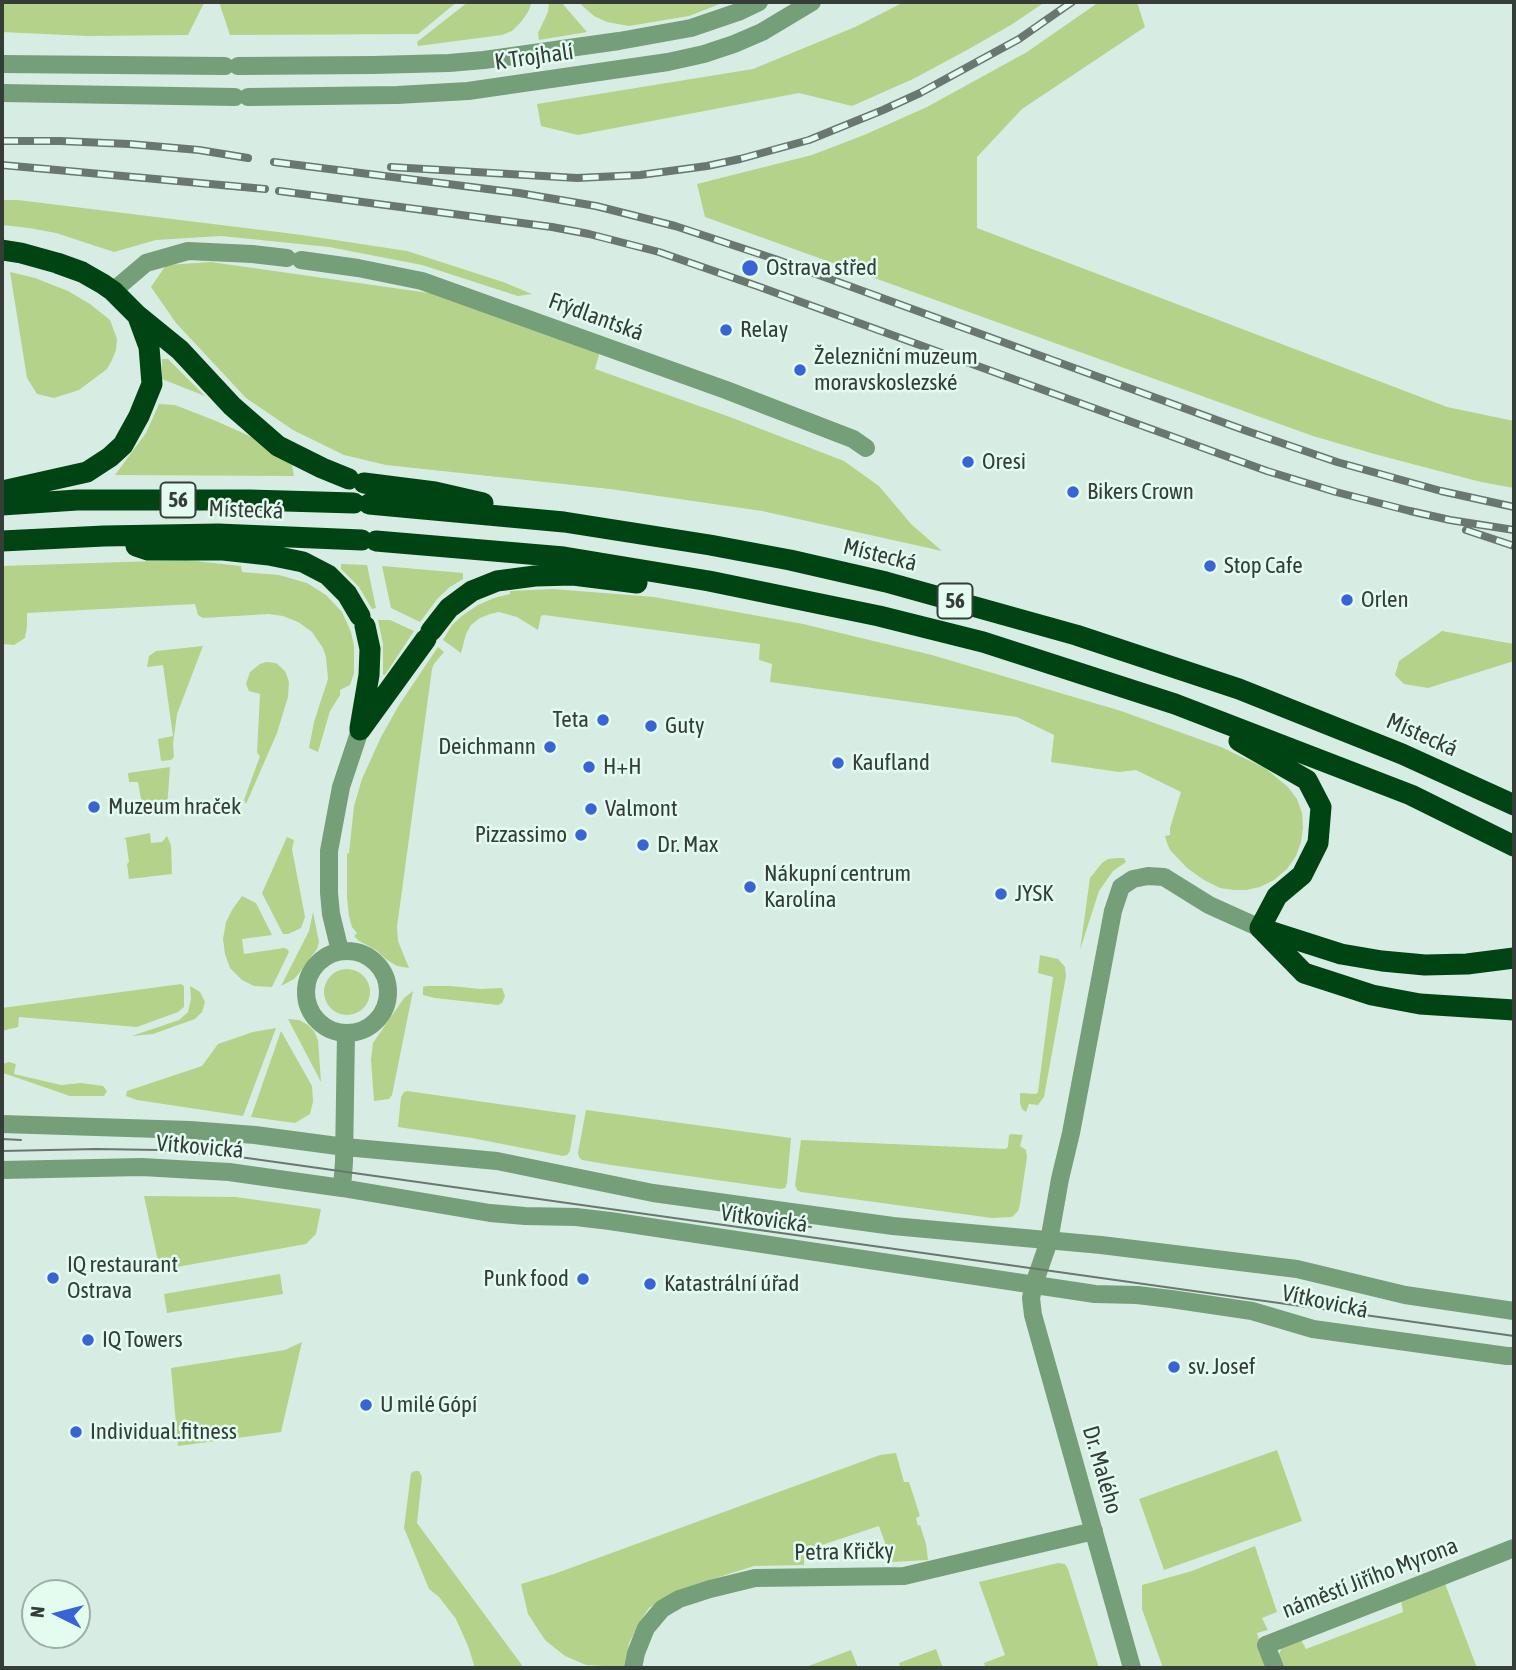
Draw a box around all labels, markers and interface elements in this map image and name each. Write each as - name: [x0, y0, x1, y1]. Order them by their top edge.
- street label: K Trojhalí: [493, 38, 575, 76]
- place label: Ostrava střed: [766, 254, 877, 282]
- marker: Ostrava střed: [740, 258, 760, 278]
- street label: Frýdlantská: [545, 287, 647, 347]
- place label: Relay: [740, 316, 788, 344]
- marker: Relay: [718, 322, 734, 338]
- place label: Železniční muzeum moravskoslezské: [814, 343, 978, 397]
- marker: Železniční muzeum moravskoslezské: [792, 362, 808, 378]
- place label: Oresi: [982, 448, 1026, 476]
- marker: Oresi: [960, 454, 976, 470]
- place label: Bikers Crown: [1087, 478, 1194, 506]
- road number: 56: [160, 482, 196, 518]
- marker: Bikers Crown: [1065, 484, 1081, 500]
- street label: Místecká: [208, 495, 284, 525]
- street label: Místecká: [840, 533, 920, 577]
- place label: Stop Cafe: [1224, 552, 1303, 580]
- marker: Stop Cafe: [1202, 558, 1218, 574]
- road number: 56: [937, 584, 972, 618]
- place label: Orlen: [1361, 586, 1409, 614]
- marker: Orlen: [1339, 592, 1355, 608]
- place label: Teta: [553, 706, 589, 734]
- street label: Místecká: [1382, 707, 1462, 763]
- marker: Teta: [595, 712, 611, 728]
- place label: Guty: [665, 712, 704, 740]
- marker: Guty: [643, 718, 659, 734]
- place label: Deichmann: [438, 733, 536, 761]
- marker: Deichmann: [542, 739, 558, 755]
- place label: Kaufland: [852, 749, 930, 777]
- place label: H+H: [603, 753, 642, 781]
- marker: Kaufland: [830, 755, 846, 771]
- marker: H+H: [581, 759, 597, 775]
- place label: Muzeum hraček: [108, 793, 241, 821]
- place label: Valmont: [605, 795, 678, 823]
- marker: Muzeum hraček: [86, 799, 102, 815]
- marker: Valmont: [583, 801, 599, 817]
- place label: Pizzassimo: [475, 821, 567, 849]
- marker: Pizzassimo: [573, 827, 589, 843]
- place label: Dr. Max: [657, 831, 718, 859]
- marker: Dr. Max: [635, 837, 651, 853]
- place label: Nákupní centrum Karolína: [764, 860, 911, 914]
- marker: Nákupní centrum Karolína: [742, 879, 758, 895]
- place label: JYSK: [1015, 880, 1054, 908]
- marker: JYSK: [993, 886, 1009, 902]
- street label: Vítkovická: [155, 1129, 245, 1165]
- street label: Vítkovická: [719, 1199, 809, 1239]
- place label: IQ restaurant Ostrava: [67, 1251, 178, 1305]
- place label: Punk food: [483, 1265, 569, 1293]
- marker: IQ restaurant Ostrava: [45, 1270, 61, 1286]
- place label: Katastrální úřad: [664, 1270, 799, 1298]
- marker: Punk food: [575, 1271, 591, 1287]
- marker: Katastrální úřad: [642, 1276, 658, 1292]
- street label: Vítkovická: [1279, 1279, 1371, 1325]
- place label: IQ Towers: [102, 1326, 183, 1354]
- marker: IQ Towers: [80, 1332, 96, 1348]
- place label: sv. Josef: [1188, 1353, 1255, 1381]
- marker: sv. Josef: [1166, 1359, 1182, 1375]
- place label: U milé Gópí: [380, 1391, 477, 1419]
- marker: U milé Gópí: [358, 1397, 374, 1413]
- place label: Individual.fitness: [90, 1418, 237, 1446]
- street label: Dr. Malého: [1076, 1423, 1128, 1517]
- marker: Individual.fitness: [68, 1424, 84, 1440]
- street label: náměstí Jiřího Myrona: [1278, 1532, 1462, 1624]
- street label: Petra Křičky: [794, 1537, 894, 1567]
- north arrow: [21, 1579, 91, 1649]
- text: N: [26, 1605, 49, 1619]

